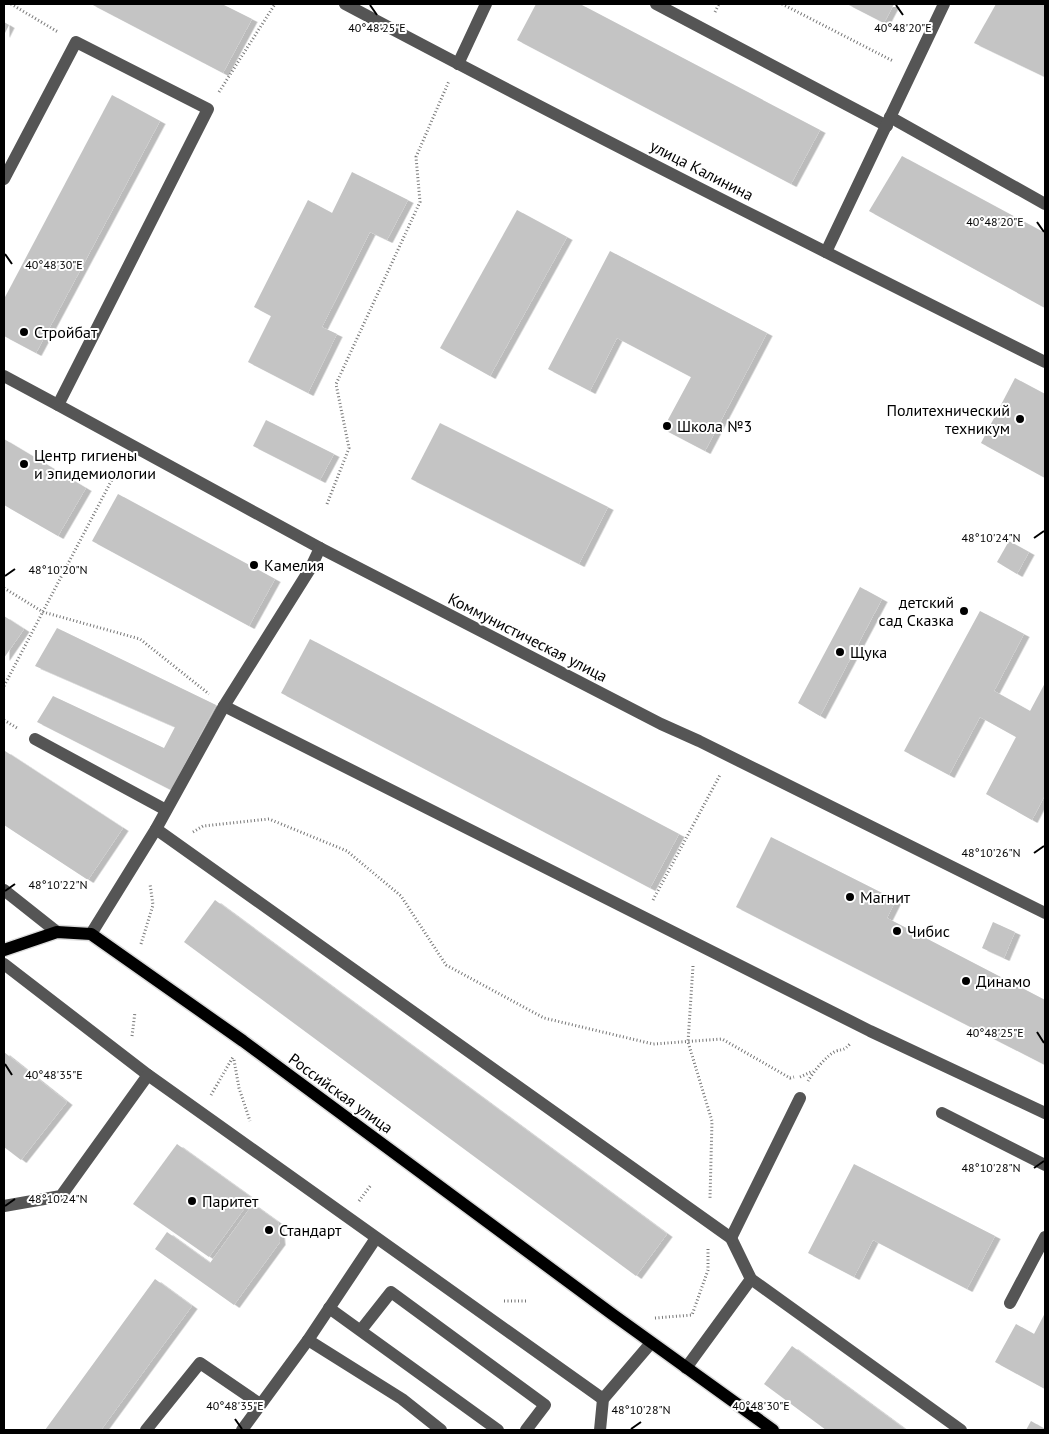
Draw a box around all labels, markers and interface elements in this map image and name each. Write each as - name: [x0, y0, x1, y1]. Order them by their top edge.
- text: 40°48'25"E: [348, 20, 406, 35]
- text: 40°48'20"E: [874, 20, 932, 35]
- street label: улица Калинина: [647, 135, 757, 205]
- text: 40°48'20"E: [966, 214, 1024, 229]
- text: 40°48'30"E: [25, 257, 83, 272]
- place label: Стройбат: [34, 322, 98, 342]
- marker: Стройбат: [18, 326, 30, 338]
- place label: Политехнический техникум: [887, 400, 1010, 438]
- marker: Политехнический техникум: [1014, 413, 1026, 425]
- place label: Школа №3: [677, 416, 752, 436]
- marker: Школа №3: [661, 420, 673, 432]
- place label: Центр гигиены и эпидемиологии: [34, 445, 156, 483]
- marker: Центр гигиены и эпидемиологии: [18, 458, 30, 470]
- text: 48°10'24"N: [961, 530, 1021, 545]
- place label: Камелия: [264, 555, 324, 575]
- marker: Камелия: [248, 559, 260, 571]
- text: 48°10'20"N: [28, 562, 88, 577]
- street label: Коммунистическая улица: [445, 588, 611, 686]
- place label: детский сад Сказка: [879, 592, 954, 630]
- marker: детский сад Сказка: [958, 605, 970, 617]
- place label: Щука: [850, 642, 887, 662]
- marker: Щука: [834, 646, 846, 658]
- text: 48°10'26"N: [961, 845, 1021, 860]
- text: 48°10'22"N: [28, 877, 88, 892]
- place label: Магнит: [860, 887, 911, 907]
- marker: Магнит: [844, 891, 856, 903]
- place label: Чибис: [907, 921, 950, 941]
- marker: Чибис: [891, 925, 903, 937]
- place label: Динамо: [976, 971, 1031, 991]
- marker: Динамо: [960, 975, 972, 987]
- text: 40°48'25"E: [966, 1025, 1024, 1040]
- street label: Российская улица: [285, 1049, 397, 1137]
- text: 40°48'35"E: [25, 1067, 83, 1082]
- text: 48°10'28"N: [961, 1160, 1021, 1175]
- text: 48°10'24"N: [28, 1191, 88, 1206]
- place label: Паритет: [202, 1191, 259, 1211]
- marker: Паритет: [186, 1195, 198, 1207]
- place label: Стандарт: [279, 1220, 342, 1240]
- marker: Стандарт: [263, 1224, 275, 1236]
- text: 40°48'35"E: [206, 1398, 264, 1413]
- text: 40°48'30"E: [732, 1398, 790, 1413]
- text: 48°10'28"N: [611, 1402, 671, 1417]

